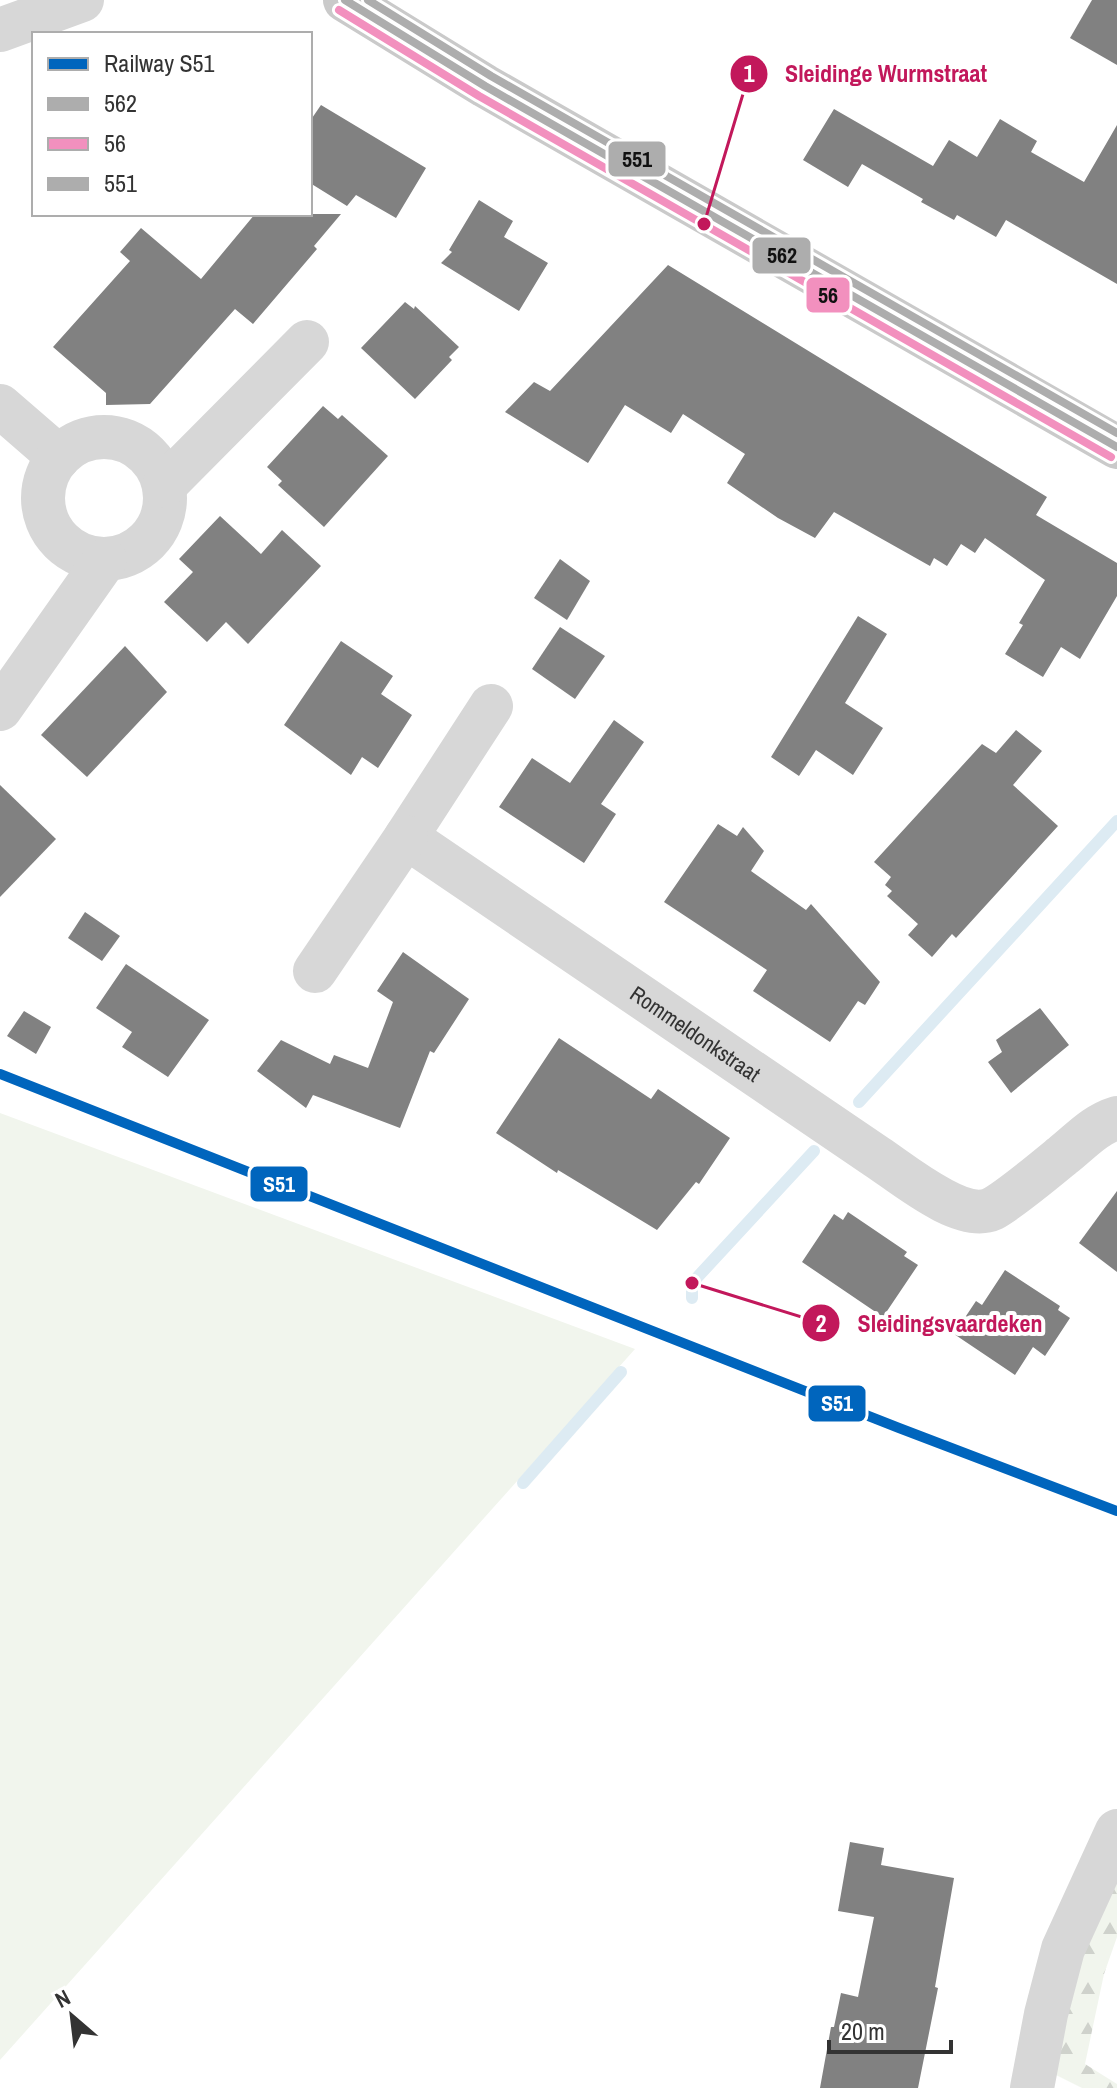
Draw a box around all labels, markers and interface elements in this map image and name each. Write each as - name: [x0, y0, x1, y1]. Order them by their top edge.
- legend: [32, 32, 312, 216]
- text: Railway S51: [104, 47, 215, 79]
- callout: Sleidinge Wurmstraat: [729, 50, 1003, 98]
- text: 1: [744, 57, 755, 89]
- text: Sleidinge Wurmstraat: [785, 57, 987, 89]
- text: 562: [104, 87, 137, 119]
- text: 56: [104, 127, 126, 159]
- line badge: 551: [607, 140, 667, 178]
- text: 551: [622, 144, 653, 174]
- text: 551: [104, 167, 137, 199]
- line badge: 562: [751, 236, 812, 275]
- text: 562: [767, 240, 797, 270]
- line badge: 56: [805, 276, 851, 314]
- text: 56: [818, 280, 838, 310]
- street label: Rommeldonkstraat: [624, 979, 766, 1089]
- line badge: S51: [249, 1165, 309, 1203]
- text: S51: [263, 1169, 296, 1199]
- callout: Sleidingsvaardeken: [801, 1299, 1058, 1347]
- text: 2: [816, 1307, 827, 1339]
- text: Sleidingsvaardeken: [858, 1307, 1042, 1339]
- line badge: S51: [807, 1384, 867, 1423]
- text: S51: [821, 1388, 854, 1418]
- north arrow: [32, 1976, 112, 2056]
- text: N: [50, 1982, 75, 2015]
- scale bar: [829, 2004, 951, 2054]
- text: 20 m: [841, 2015, 885, 2047]

